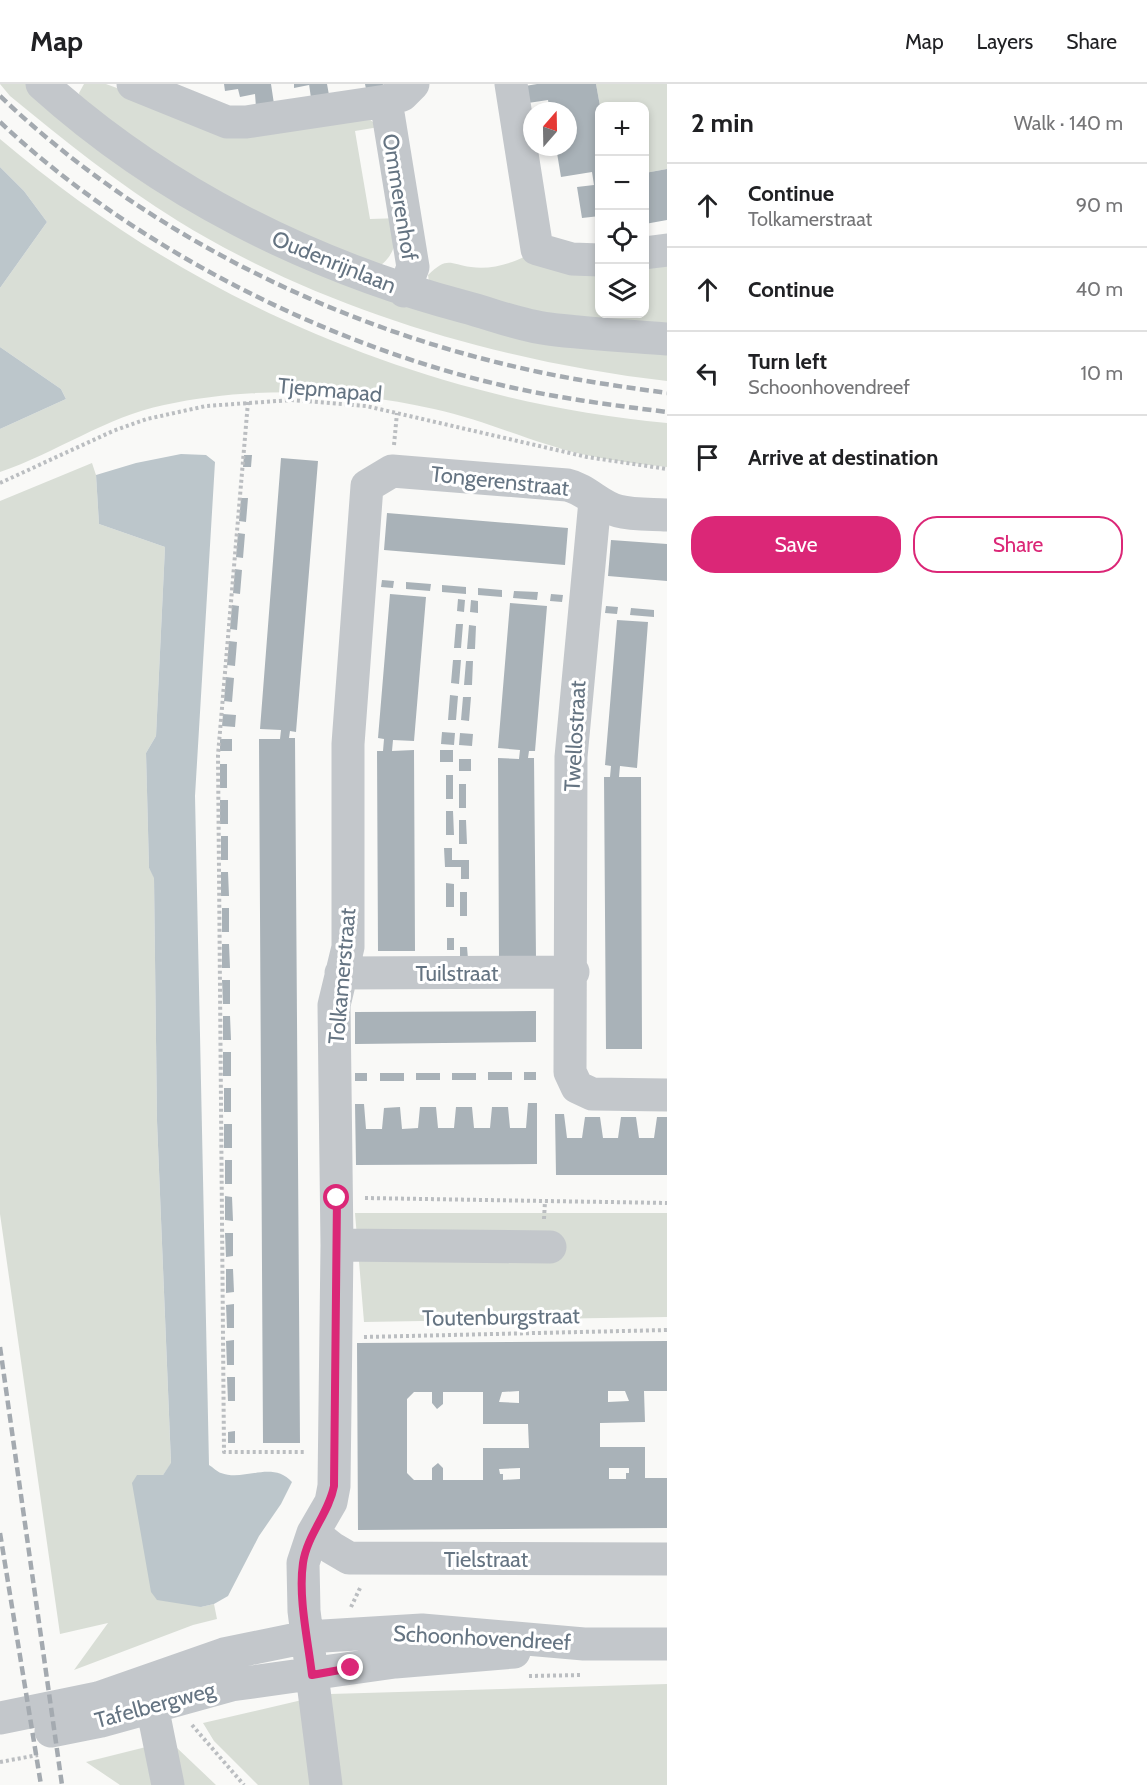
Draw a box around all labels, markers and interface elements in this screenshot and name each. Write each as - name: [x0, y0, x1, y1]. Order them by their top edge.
- text: Map: [30, 24, 83, 58]
- text: Map: [905, 29, 944, 54]
- text: Layers: [977, 29, 1033, 54]
- text: Share: [1066, 29, 1117, 54]
- north arrow: [523, 102, 577, 156]
- map controls: [595, 102, 649, 318]
- button: +: [595, 102, 649, 156]
- text: 2 min: [691, 107, 754, 139]
- text: Walk · 140 m: [1014, 111, 1123, 135]
- street label: Ommerenhof: [377, 132, 423, 262]
- button: −: [595, 156, 649, 210]
- text: Continue: [748, 180, 834, 207]
- icon: ahead: [691, 189, 724, 222]
- text: 90 m: [1076, 193, 1123, 217]
- text: Tolkamerstraat: [748, 207, 872, 231]
- button: locate: [595, 210, 649, 264]
- street label: Oudenrijnlaan: [268, 225, 400, 299]
- button: layers: [595, 264, 649, 318]
- icon: ahead: [691, 273, 724, 306]
- text: Continue: [748, 276, 834, 303]
- text: 40 m: [1075, 277, 1123, 301]
- text: Turn left: [748, 348, 827, 375]
- icon: left: [691, 357, 724, 390]
- text: 10 m: [1080, 361, 1123, 385]
- street label: Tjepmapad: [277, 372, 383, 408]
- text: Schoonhovendreef: [748, 375, 910, 399]
- icon: arrive: [691, 441, 724, 474]
- text: Arrive at destination: [748, 444, 938, 471]
- street label: Tongerenstraat: [430, 460, 571, 502]
- button: Save: [691, 516, 901, 573]
- button: Share: [913, 516, 1123, 573]
- street label: Twellostraat: [559, 679, 591, 792]
- street label: Tolkamerstraat: [323, 906, 361, 1045]
- street label: Tuilstraat: [416, 960, 499, 987]
- route start: [323, 1184, 349, 1210]
- street label: Toutenburgstraat: [422, 1302, 581, 1332]
- street label: Tielstraat: [444, 1546, 529, 1573]
- street label: Schoonhovendreef: [392, 1620, 572, 1656]
- route end: [337, 1654, 363, 1680]
- street label: Tafelbergweg: [92, 1676, 219, 1734]

